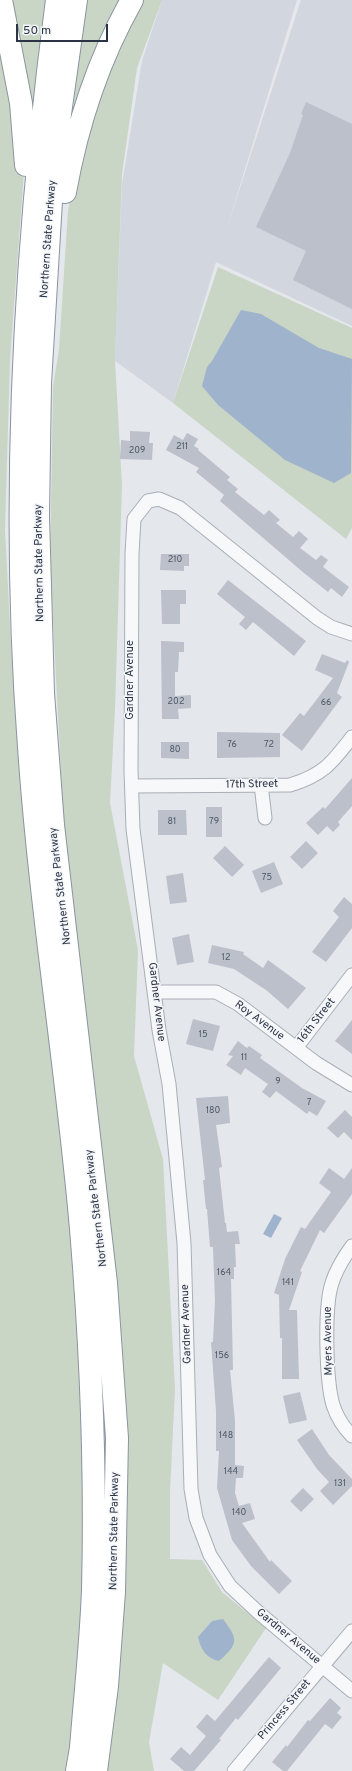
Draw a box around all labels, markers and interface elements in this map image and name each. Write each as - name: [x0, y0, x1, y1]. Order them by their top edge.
- scale bar: [18, 16, 110, 42]
- text: 50 m: [23, 23, 51, 39]
- street label: Northern State Parkway: [38, 180, 60, 298]
- house number: 211: [176, 442, 188, 452]
- house number: 209: [129, 446, 145, 456]
- street label: Northern State Parkway: [32, 504, 48, 622]
- house number: 210: [168, 555, 182, 565]
- street label: Gardner Avenue: [124, 640, 138, 720]
- house number: 202: [168, 697, 184, 707]
- house number: 66: [321, 698, 331, 708]
- house number: 76: [227, 740, 237, 750]
- house number: 72: [264, 740, 274, 750]
- house number: 80: [169, 745, 181, 755]
- street label: 17th Street: [226, 778, 278, 792]
- house number: 81: [168, 817, 176, 827]
- house number: 79: [209, 817, 219, 827]
- street label: Northern State Parkway: [47, 827, 75, 945]
- house number: 75: [262, 873, 272, 883]
- house number: 12: [222, 953, 230, 963]
- street label: Gardner Avenue: [145, 962, 167, 1042]
- street label: 16th Street: [295, 996, 339, 1046]
- street label: Roy Avenue: [232, 999, 286, 1043]
- house number: 15: [199, 1030, 207, 1040]
- house number: 11: [241, 1053, 247, 1063]
- house number: 9: [275, 1077, 281, 1087]
- house number: 7: [307, 1098, 311, 1108]
- house number: 180: [206, 1106, 220, 1116]
- street label: Northern State Parkway: [83, 1149, 111, 1267]
- house number: 164: [217, 1268, 231, 1278]
- house number: 141: [282, 1278, 294, 1288]
- street label: Gardner Avenue: [179, 1284, 195, 1364]
- street label: Myers Avenue: [322, 1306, 336, 1376]
- house number: 156: [215, 1351, 229, 1361]
- house number: 148: [219, 1431, 233, 1441]
- house number: 144: [224, 1467, 238, 1477]
- street label: Northern State Parkway: [107, 1472, 123, 1590]
- house number: 131: [334, 1479, 346, 1489]
- house number: 140: [232, 1508, 246, 1518]
- street label: Gardner Avenue: [253, 1606, 323, 1668]
- street label: Princess Street: [256, 1677, 314, 1743]

